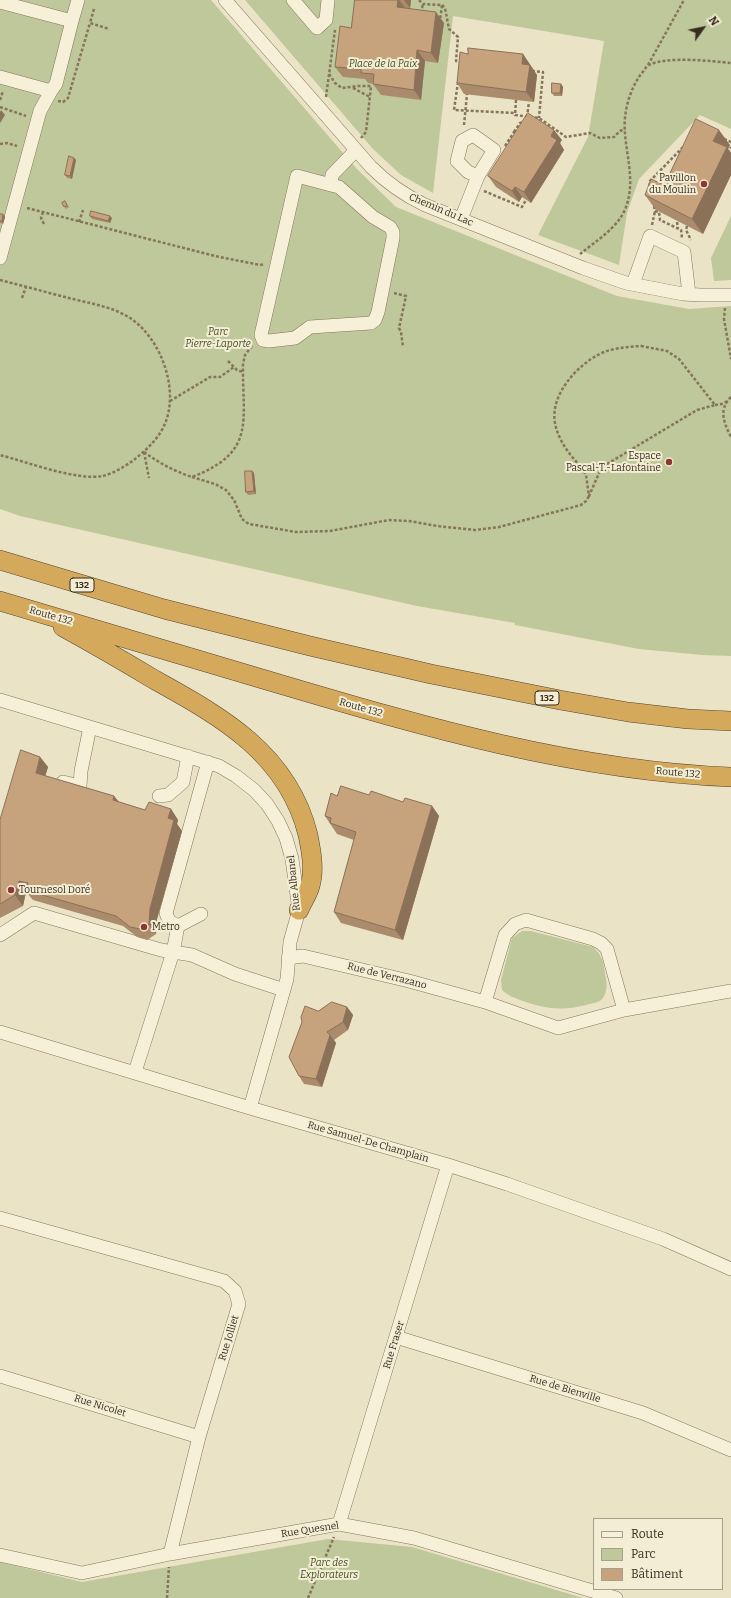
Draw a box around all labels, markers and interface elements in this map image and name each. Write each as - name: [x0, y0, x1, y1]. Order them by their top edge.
- north arrow: [683, 8, 723, 48]
- text: N: [706, 14, 721, 28]
- park label: Place de la Paix: [349, 58, 417, 70]
- place label: Pavillon du Moulin: [649, 172, 696, 196]
- marker: Pavillon du Moulin: [699, 179, 709, 189]
- street label: Chemin du Lac: [407, 191, 475, 229]
- park label: Parc Pierre-Laporte: [185, 326, 251, 350]
- place label: Espace Pascal-T.-Lafontaine: [566, 450, 661, 474]
- marker: Espace Pascal-T.-Lafontaine: [664, 457, 674, 467]
- road number: 132: [70, 578, 94, 592]
- street label: Route 132: [28, 604, 74, 628]
- road number: 132: [535, 691, 559, 705]
- street label: Route 132: [338, 696, 384, 720]
- street label: Route 132: [655, 765, 701, 781]
- street label: Rue Albanel: [285, 855, 303, 911]
- place label: Tournesol Doré: [19, 884, 90, 896]
- marker: Tournesol Doré: [6, 885, 16, 895]
- place label: Metro: [152, 921, 180, 933]
- marker: Metro: [139, 922, 149, 932]
- street label: Rue de Verrazano: [346, 960, 428, 992]
- street label: Rue Samuel-De Champlain: [306, 1119, 430, 1165]
- street label: Rue Jolliet: [216, 1314, 242, 1362]
- street label: Rue Fraser: [381, 1319, 407, 1371]
- street label: Rue de Bienville: [528, 1372, 602, 1406]
- street label: Rue Nicolet: [73, 1392, 127, 1420]
- legend: [593, 1518, 723, 1590]
- street label: Rue Quesnel: [280, 1519, 340, 1541]
- text: Route: [631, 1527, 664, 1541]
- text: Parc: [631, 1547, 656, 1561]
- park label: Parc des Explorateurs: [300, 1557, 358, 1580]
- text: Bâtiment: [631, 1567, 683, 1581]

